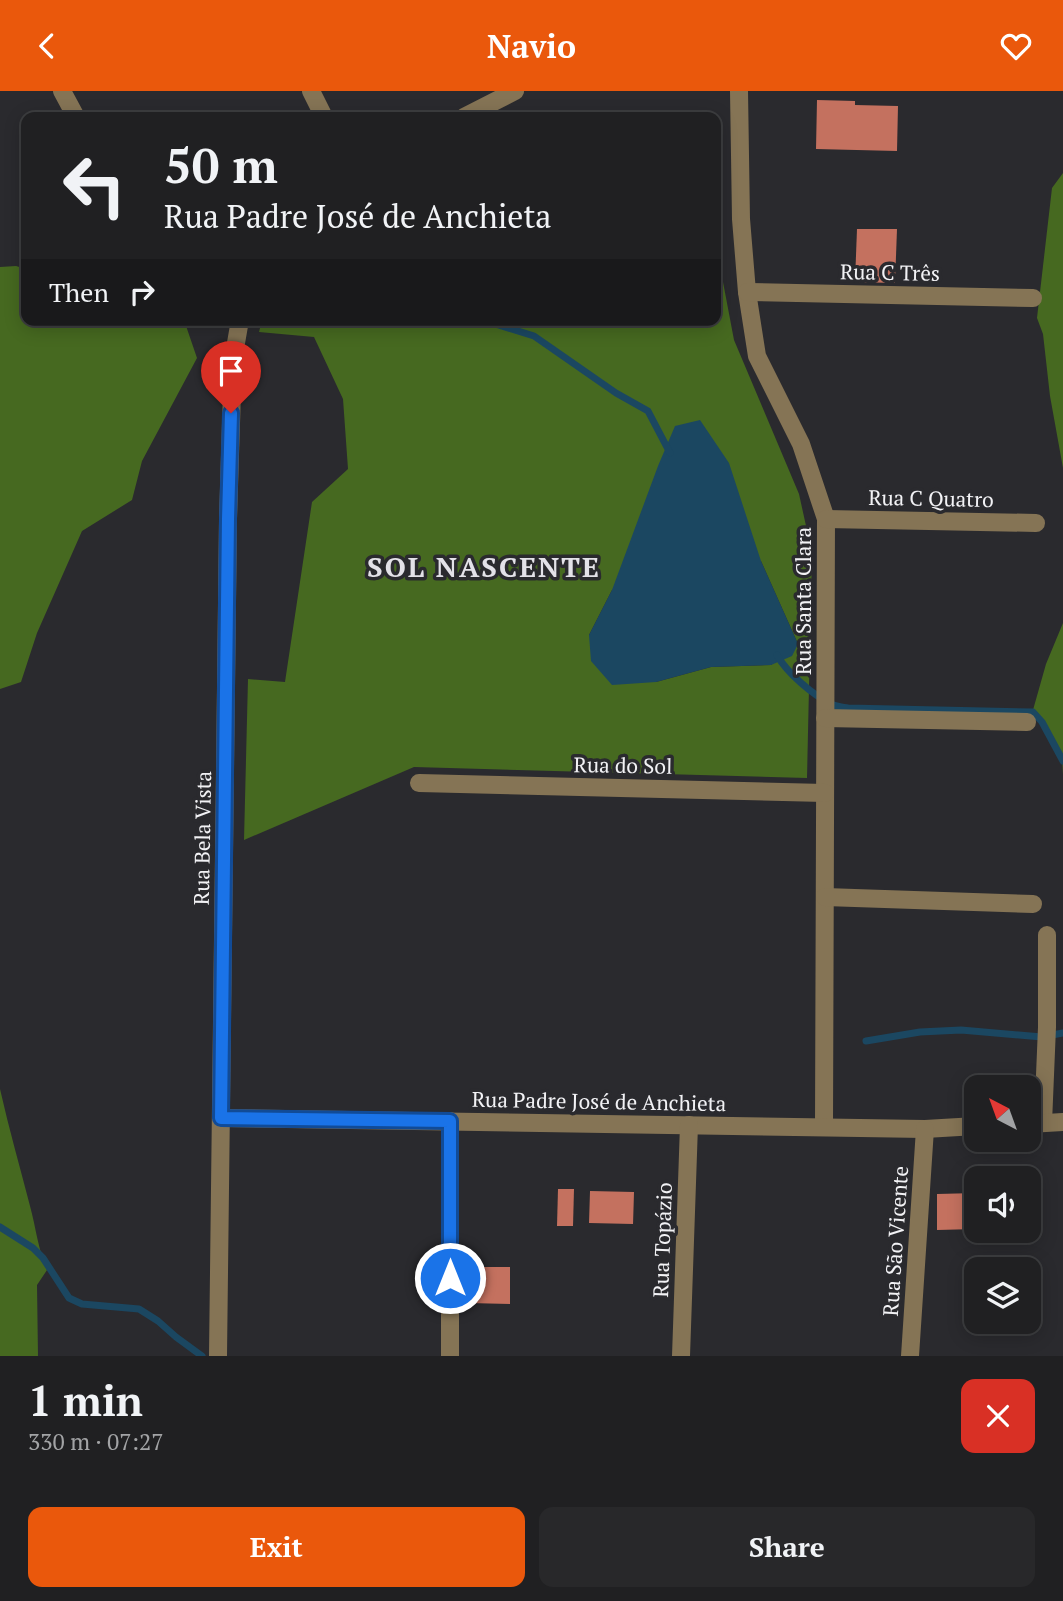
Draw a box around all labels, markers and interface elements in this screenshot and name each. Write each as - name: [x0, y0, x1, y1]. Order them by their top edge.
- text: Navio: [487, 25, 576, 67]
- icon: back: [28, 27, 66, 65]
- icon: heart: [997, 27, 1035, 65]
- text: 50 m: [164, 132, 278, 197]
- icon: left: [49, 140, 140, 231]
- text: Rua Padre José de Anchieta: [164, 195, 552, 237]
- street label: Rua C Três: [840, 257, 940, 287]
- icon: right: [123, 273, 161, 311]
- text: Then: [49, 275, 109, 309]
- pin: [201, 341, 261, 413]
- icon: arrive: [212, 352, 250, 390]
- street label: Rua C Quatro: [868, 483, 994, 513]
- street label: Rua Santa Clara: [789, 527, 817, 675]
- district label: SOL NASCENTE: [367, 548, 601, 585]
- street label: Rua do Sol: [573, 750, 673, 780]
- street label: Rua Bela Vista: [187, 770, 217, 905]
- north arrow: [964, 1075, 1041, 1151]
- map controls: [964, 1075, 1041, 1334]
- street label: Rua Padre José de Anchieta: [472, 1085, 727, 1117]
- street label: Rua São Vicente: [876, 1165, 914, 1317]
- button: sound: [964, 1166, 1041, 1243]
- street label: Rua Topázio: [646, 1182, 678, 1298]
- position arrow: [413, 1241, 487, 1315]
- button: layers: [964, 1257, 1041, 1334]
- text: 1 min: [28, 1372, 143, 1428]
- button: close: [961, 1379, 1035, 1453]
- text: 330 m · 07:27: [28, 1426, 163, 1457]
- button: Exit: [28, 1507, 525, 1587]
- button: Share: [539, 1507, 1035, 1587]

